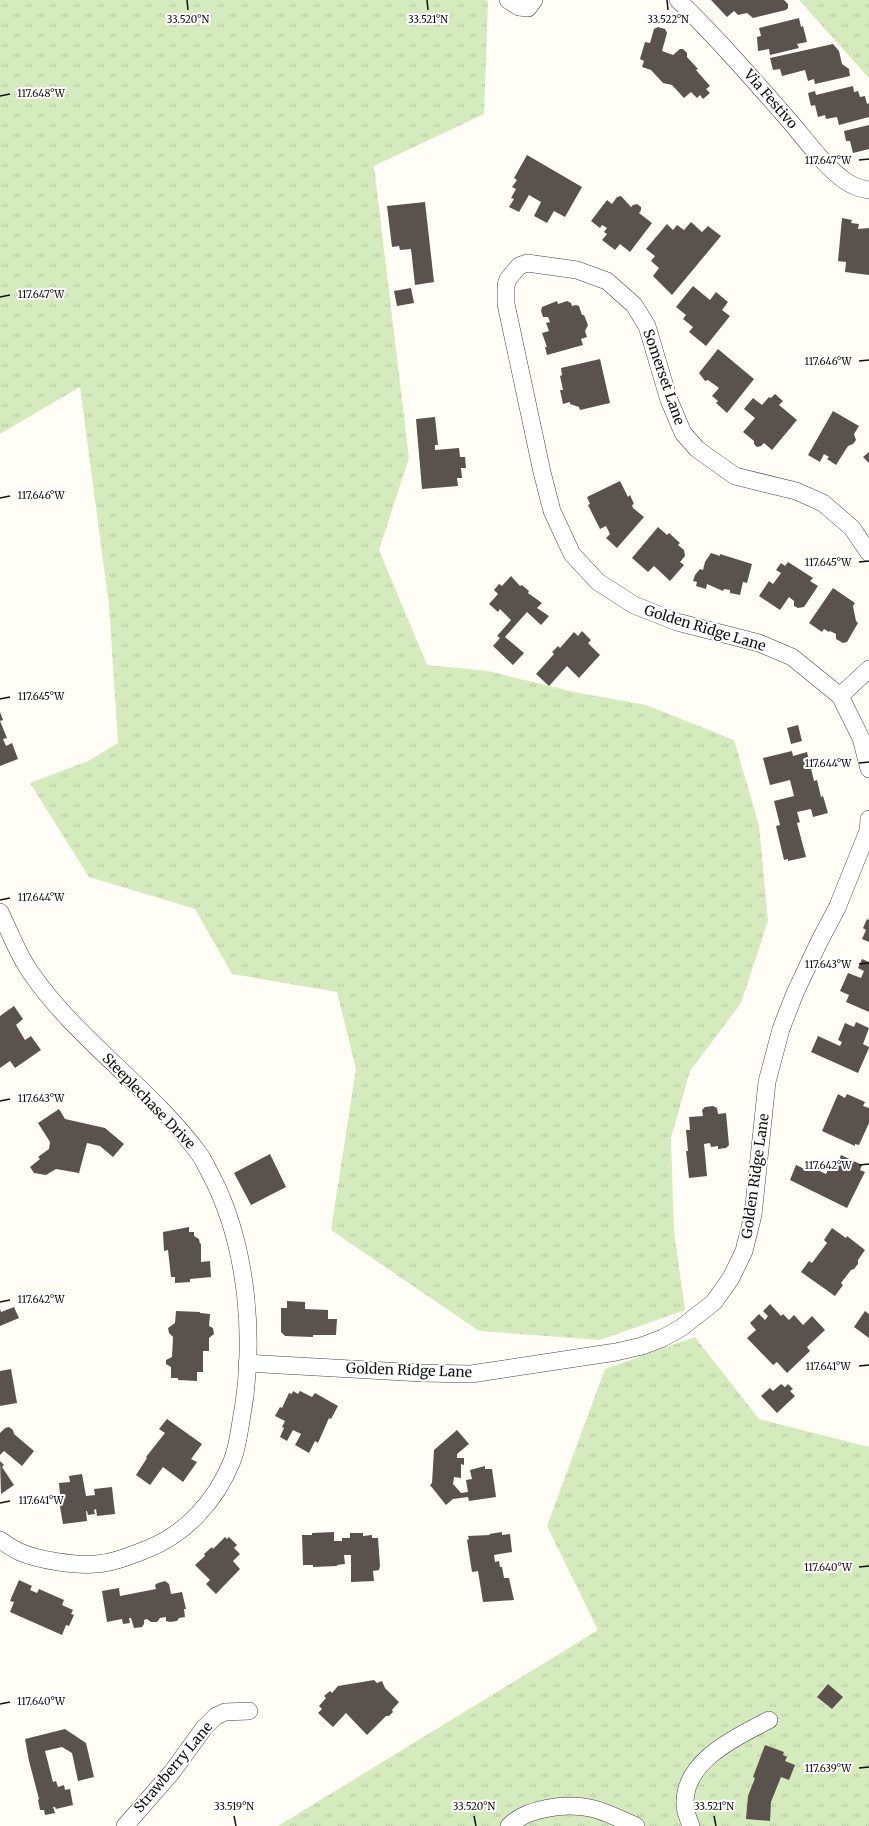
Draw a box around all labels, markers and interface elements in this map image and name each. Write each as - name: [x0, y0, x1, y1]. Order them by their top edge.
- text: 33.520°N: [167, 13, 209, 26]
- text: 33.521°N: [408, 13, 448, 26]
- text: 33.522°N: [647, 13, 689, 26]
- street label: Via Festivo: [740, 65, 802, 132]
- text: 117.648°W: [17, 87, 66, 100]
- text: 117.647°W: [805, 154, 852, 167]
- text: 117.647°W: [18, 288, 65, 301]
- street label: Somerset Lane: [639, 327, 689, 427]
- text: 117.646°W: [805, 355, 852, 368]
- text: 117.646°W: [18, 489, 65, 502]
- text: 117.645°W: [805, 556, 852, 569]
- street label: Golden Ridge Lane: [642, 601, 768, 655]
- text: 117.645°W: [18, 690, 65, 703]
- text: 117.644°W: [805, 757, 852, 770]
- text: 117.644°W: [18, 891, 65, 904]
- text: 117.643°W: [805, 958, 852, 971]
- street label: Steeplechase Drive: [99, 1049, 199, 1153]
- text: 117.643°W: [18, 1092, 65, 1105]
- street label: Golden Ridge Lane: [737, 1112, 773, 1240]
- text: 117.642°W: [805, 1159, 852, 1172]
- text: 117.642°W: [18, 1293, 65, 1306]
- street label: Golden Ridge Lane: [346, 1359, 472, 1381]
- text: 117.641°W: [806, 1360, 851, 1373]
- text: 117.641°W: [19, 1494, 64, 1507]
- text: 117.640°W: [804, 1561, 853, 1574]
- text: 117.640°W: [17, 1695, 66, 1708]
- street label: Strawberry Lane: [130, 1718, 216, 1816]
- text: 117.639°W: [805, 1762, 852, 1775]
- text: 33.519°N: [214, 1800, 254, 1813]
- text: 33.520°N: [453, 1800, 495, 1813]
- text: 33.521°N: [694, 1800, 734, 1813]

